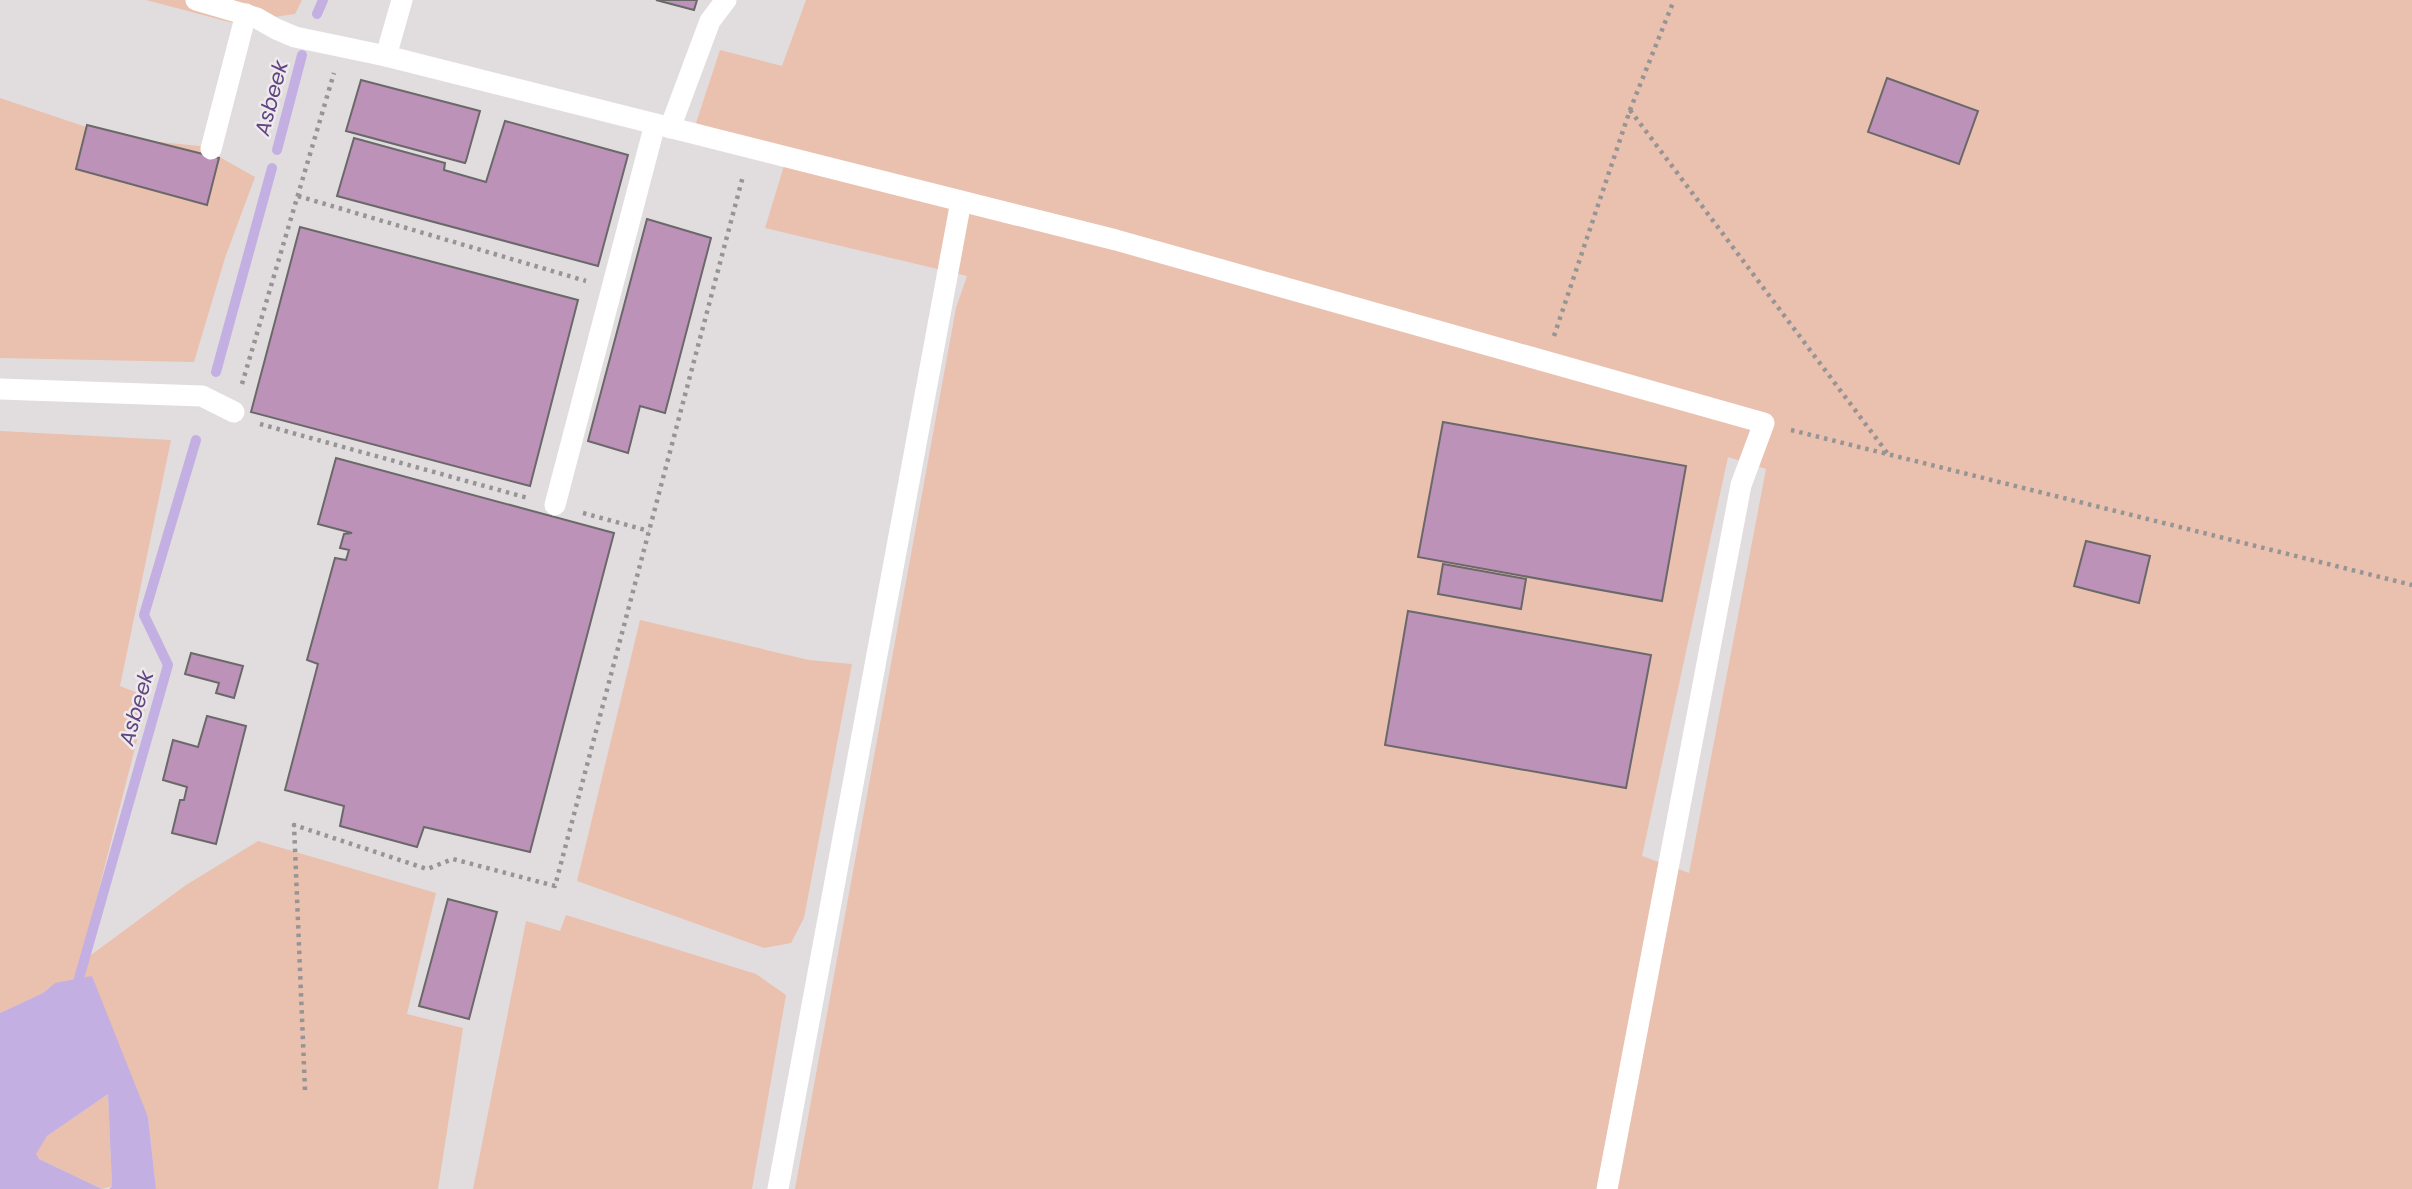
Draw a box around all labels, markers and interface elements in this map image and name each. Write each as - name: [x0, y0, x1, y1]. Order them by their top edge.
- water label: Asbeek: [247, 56, 295, 140]
- water label: Asbeek: [111, 666, 161, 750]

